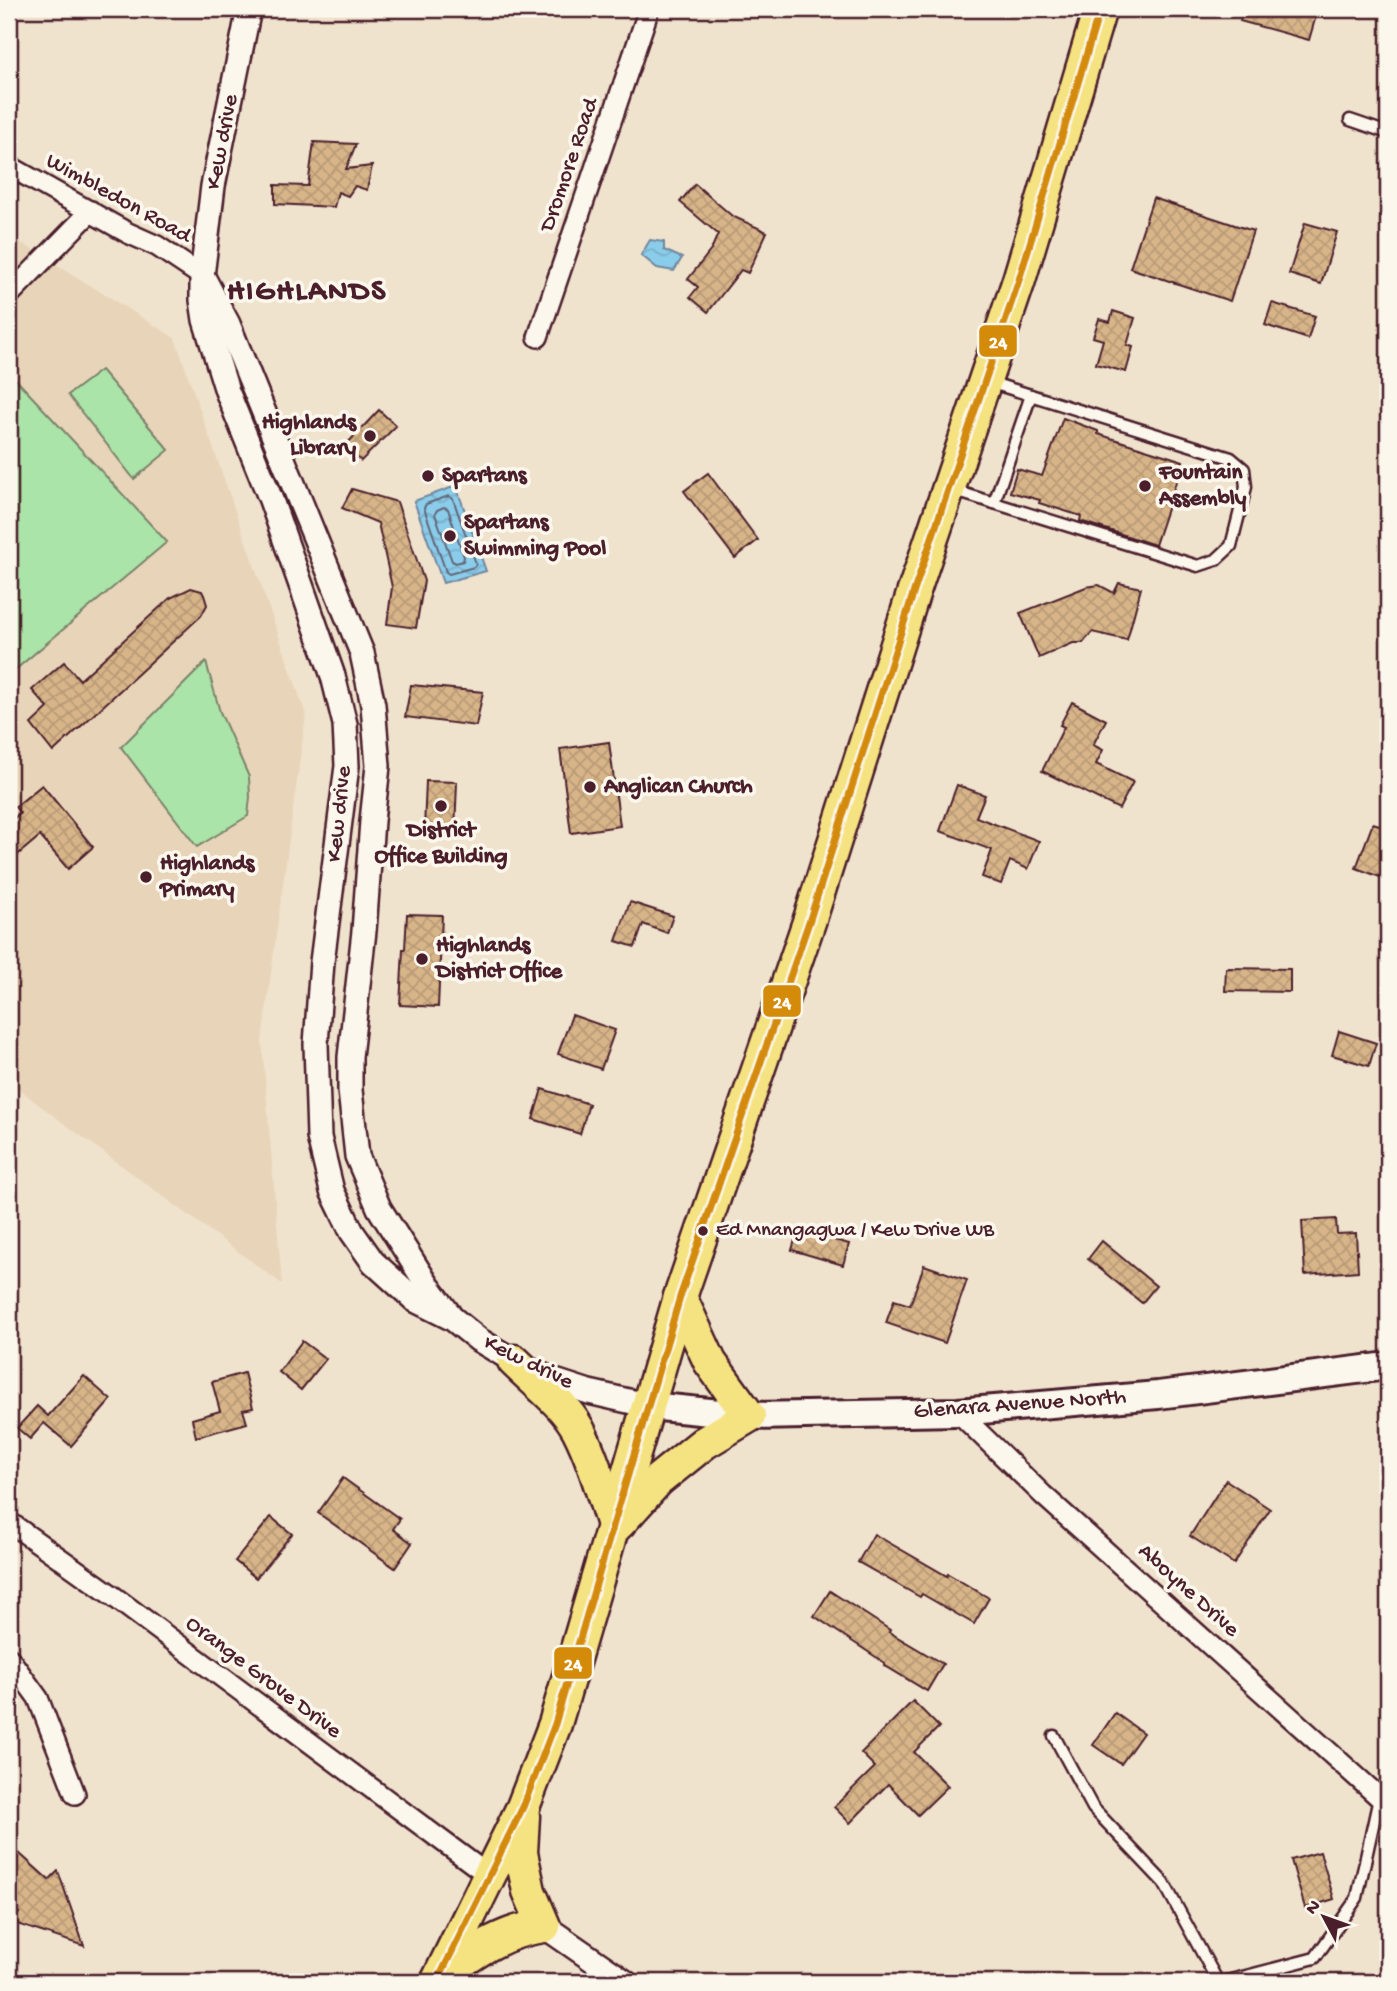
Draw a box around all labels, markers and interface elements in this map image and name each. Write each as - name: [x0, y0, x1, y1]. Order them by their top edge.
- street label: Kew drive: [201, 91, 246, 192]
- street label: Dromore Road: [534, 93, 606, 237]
- street label: Wimbledon Road: [41, 148, 197, 251]
- district label: HIGHLANDS: [227, 276, 387, 311]
- line badge: 24: [978, 324, 1018, 358]
- text: 24: [989, 333, 1008, 356]
- place label: Highlands Library: [262, 410, 358, 463]
- marker: Highlands Library: [362, 428, 378, 444]
- place label: Fountain Assembly: [1158, 460, 1247, 513]
- place label: Spartans: [442, 463, 528, 490]
- marker: Spartans: [420, 468, 436, 484]
- marker: Fountain Assembly: [1137, 478, 1153, 494]
- place label: Spartans Swimming Pool: [464, 510, 606, 563]
- marker: Spartans Swimming Pool: [442, 528, 458, 544]
- street label: Kew drive: [322, 764, 359, 863]
- place label: Anglican Church: [603, 774, 753, 801]
- marker: Anglican Church: [582, 779, 598, 795]
- marker: District Office Building: [433, 798, 449, 814]
- place label: District Office Building: [374, 818, 508, 871]
- place label: Highlands Primary: [158, 851, 256, 904]
- marker: Highlands Primary: [138, 869, 154, 885]
- place label: Highlands District Office: [434, 933, 563, 986]
- marker: Highlands District Office: [414, 951, 430, 967]
- line badge: 24: [762, 984, 802, 1018]
- text: 24: [773, 993, 792, 1016]
- place label: Ed Mnangagwa / Kew Drive WB: [716, 1219, 995, 1244]
- marker: Ed Mnangagwa / Kew Drive WB: [696, 1224, 710, 1238]
- street label: Kew drive: [479, 1330, 578, 1397]
- street label: Glenara Avenue North: [913, 1384, 1127, 1426]
- street label: Aboyne Drive: [1132, 1538, 1245, 1644]
- street label: Orange Grove Drive: [180, 1611, 347, 1746]
- line badge: 24: [553, 1646, 593, 1680]
- text: 24: [564, 1655, 583, 1678]
- north arrow: [1288, 1882, 1358, 1952]
- text: N: [1301, 1896, 1327, 1920]

